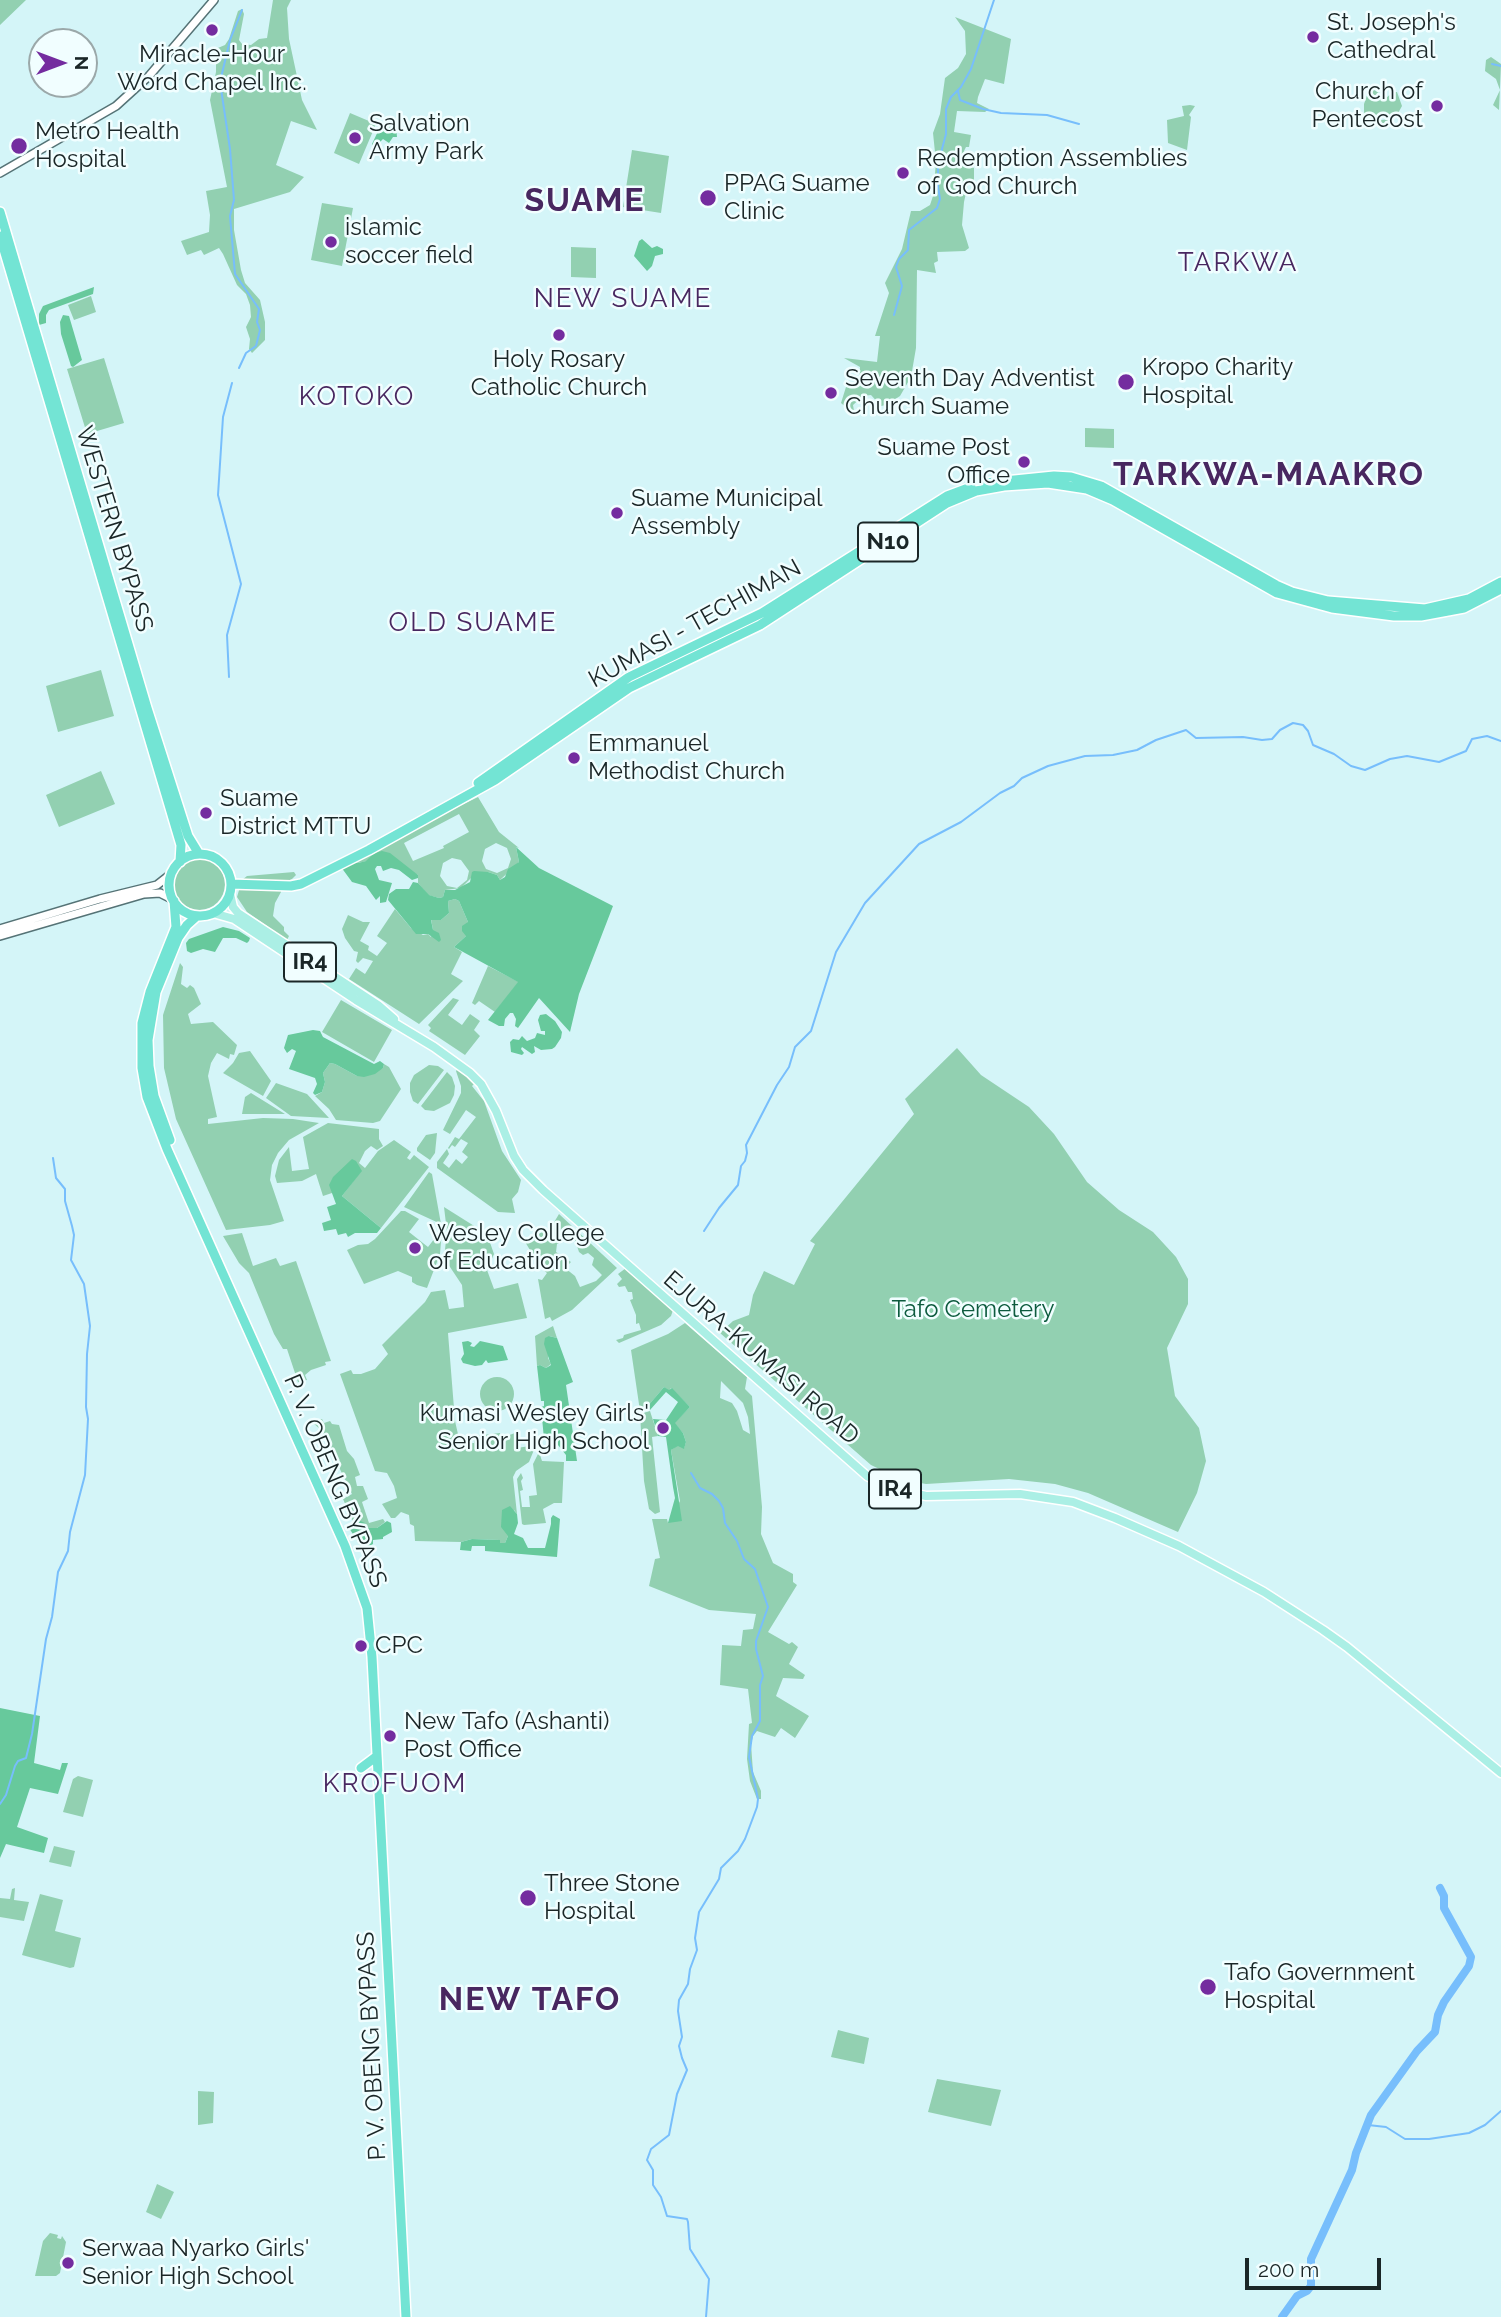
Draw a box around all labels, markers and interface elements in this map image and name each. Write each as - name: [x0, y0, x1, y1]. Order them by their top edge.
- place label: St. Joseph's Cathedral: [1327, 9, 1456, 65]
- marker: Miracle-Hour Word Chapel Inc.: [204, 22, 220, 38]
- north arrow: [28, 28, 98, 98]
- marker: St. Joseph's Cathedral: [1305, 29, 1321, 45]
- place label: Miracle-Hour Word Chapel Inc.: [117, 41, 307, 97]
- text: N: [71, 56, 93, 70]
- place label: Church of Pentecost: [1311, 78, 1423, 134]
- marker: Church of Pentecost: [1429, 98, 1445, 114]
- place label: Salvation Army Park: [369, 110, 484, 166]
- place label: Metro Health Hospital: [35, 118, 180, 174]
- marker: Salvation Army Park: [347, 130, 363, 146]
- marker: Metro Health Hospital: [9, 136, 29, 156]
- place label: Redemption Assemblies of God Church: [917, 145, 1187, 201]
- marker: Redemption Assemblies of God Church: [895, 165, 911, 181]
- place label: PPAG Suame Clinic: [724, 170, 870, 226]
- district label: SUAME: [525, 182, 645, 220]
- marker: PPAG Suame Clinic: [698, 188, 718, 208]
- place label: islamic soccer field: [345, 214, 473, 270]
- marker: islamic soccer field: [323, 234, 339, 250]
- district label: TARKWA: [1178, 247, 1298, 279]
- district label: NEW SUAME: [535, 283, 711, 315]
- marker: Holy Rosary Catholic Church: [551, 327, 567, 343]
- place label: Holy Rosary Catholic Church: [471, 346, 647, 402]
- place label: Kropo Charity Hospital: [1142, 354, 1293, 410]
- place label: Seventh Day Adventist Church Suame: [845, 365, 1095, 421]
- marker: Kropo Charity Hospital: [1116, 372, 1136, 392]
- district label: KOTOKO: [299, 381, 415, 413]
- marker: Seventh Day Adventist Church Suame: [823, 385, 839, 401]
- street label: WESTERN BYPASS: [69, 423, 159, 635]
- place label: Suame Post Office: [877, 434, 1010, 490]
- marker: Suame Post Office: [1016, 454, 1032, 470]
- district label: TARKWA-MAAKRO: [1115, 456, 1423, 494]
- place label: Suame Municipal Assembly: [631, 485, 823, 541]
- marker: Suame Municipal Assembly: [609, 505, 625, 521]
- road number: N10: [858, 522, 918, 562]
- street label: KUMASI - TECHIMAN: [584, 554, 806, 694]
- district label: OLD SUAME: [390, 607, 556, 639]
- place label: Emmanuel Methodist Church: [588, 730, 785, 786]
- marker: Emmanuel Methodist Church: [566, 750, 582, 766]
- place label: Suame District MTTU: [220, 785, 371, 841]
- marker: Suame District MTTU: [198, 805, 214, 821]
- road number: IR4: [284, 942, 336, 981]
- place label: Wesley College of Education: [429, 1220, 604, 1276]
- marker: Wesley College of Education: [407, 1240, 423, 1256]
- street label: EJURA-KUMASI ROAD: [657, 1265, 865, 1451]
- park label: Tafo Cemetery: [892, 1296, 1054, 1324]
- street label: P. V. OBENG BYPASS: [277, 1370, 393, 1592]
- place label: Kumasi Wesley Girls' Senior High School: [419, 1400, 649, 1456]
- marker: Kumasi Wesley Girls' Senior High School: [655, 1420, 671, 1436]
- road number: IR4: [869, 1470, 921, 1508]
- place label: CPC: [375, 1632, 423, 1660]
- marker: CPC: [353, 1638, 369, 1654]
- place label: New Tafo (Ashanti) Post Office: [404, 1708, 610, 1764]
- marker: New Tafo (Ashanti) Post Office: [382, 1728, 398, 1744]
- district label: KROFUOM: [324, 1768, 466, 1800]
- place label: Three Stone Hospital: [544, 1870, 680, 1926]
- marker: Three Stone Hospital: [518, 1888, 538, 1908]
- street label: P. V. OBENG BYPASS: [352, 1931, 392, 2161]
- place label: Tafo Government Hospital: [1224, 1959, 1415, 2015]
- marker: Tafo Government Hospital: [1198, 1977, 1218, 1997]
- district label: NEW TAFO: [440, 1981, 620, 2019]
- place label: Serwaa Nyarko Girls' Senior High School: [82, 2235, 309, 2291]
- scale bar: [1249, 2244, 1386, 2288]
- marker: Serwaa Nyarko Girls' Senior High School: [60, 2255, 76, 2271]
- text: 200 m: [1258, 2257, 1319, 2282]

